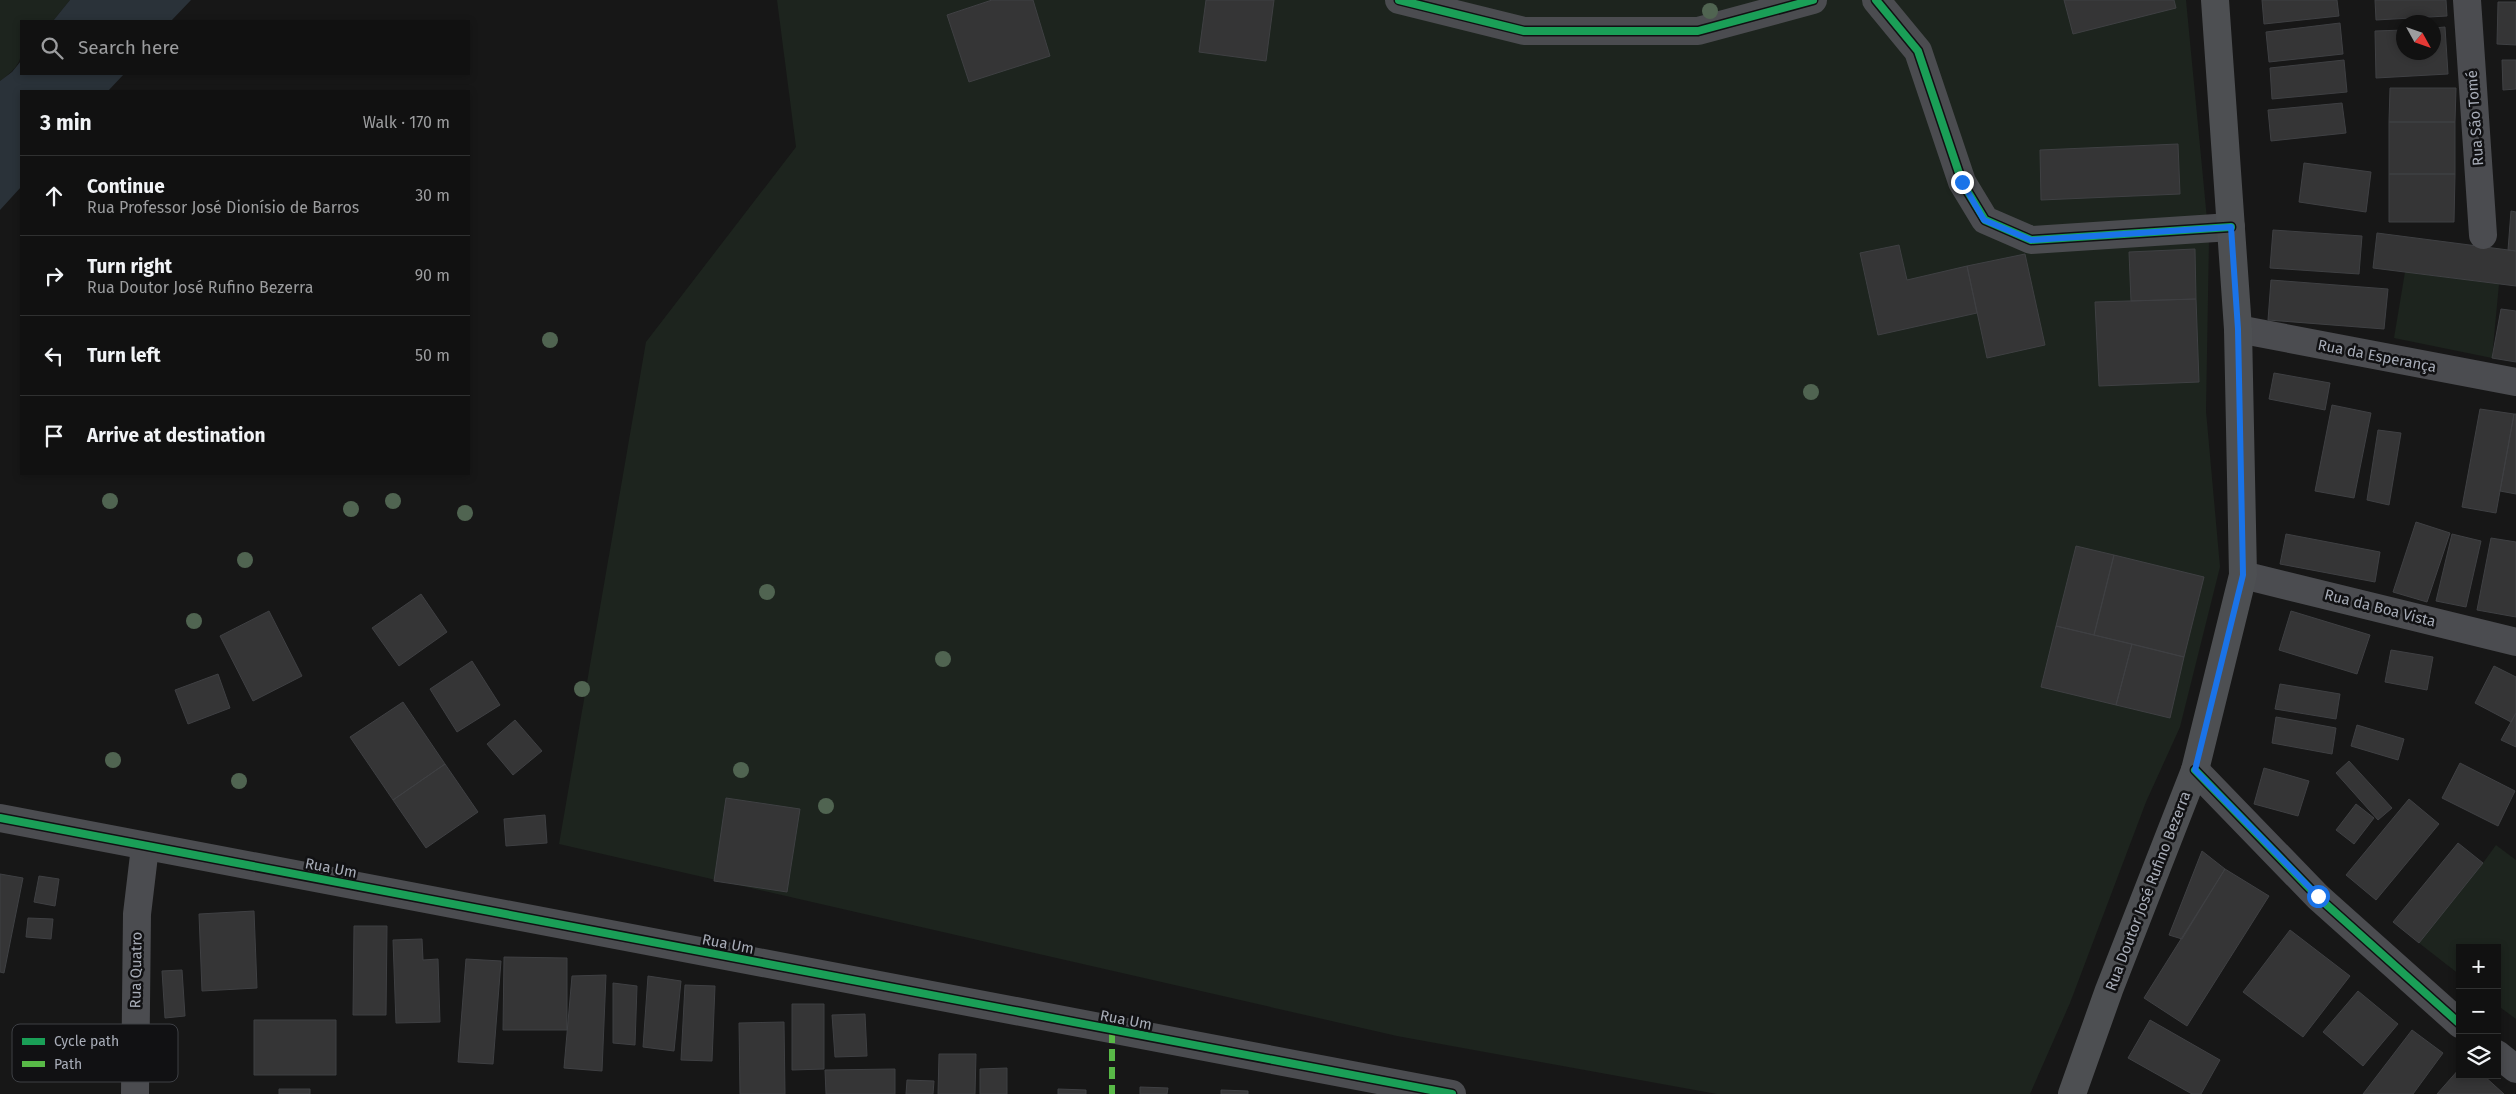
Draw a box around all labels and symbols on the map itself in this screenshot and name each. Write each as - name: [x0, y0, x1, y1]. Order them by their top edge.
- north arrow: [2396, 15, 2441, 60]
- street label: Rua São Tomé: [2463, 70, 2487, 166]
- route end: [1951, 171, 1974, 194]
- street label: Rua da Esperança: [2316, 336, 2438, 376]
- street label: Rua da Boa Vista: [2323, 585, 2437, 631]
- street label: Rua Doutor José Rufino Bezerra: [2102, 789, 2194, 993]
- street label: Rua Um: [303, 854, 359, 882]
- route start: [2307, 885, 2330, 908]
- street label: Rua Um: [700, 930, 756, 958]
- street label: Rua Quatro: [126, 931, 146, 1009]
- street label: Rua Um: [1098, 1006, 1154, 1034]
- legend: [12, 1024, 178, 1082]
- text: Cycle path: [54, 1033, 119, 1050]
- text: Path: [54, 1056, 82, 1073]

